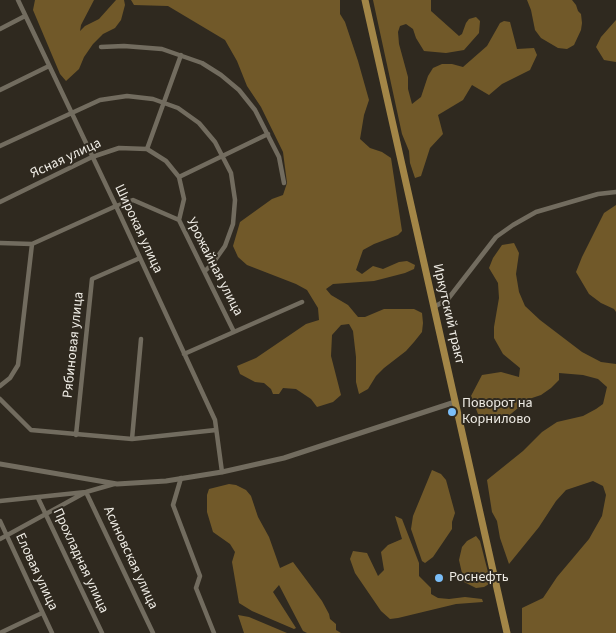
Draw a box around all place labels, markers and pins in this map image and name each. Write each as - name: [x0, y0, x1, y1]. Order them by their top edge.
- place label: Поворот на Корнилово: [462, 396, 533, 428]
- marker: Поворот на Корнилово: [446, 406, 458, 418]
- place label: Роснефть: [449, 570, 509, 586]
- marker: Роснефть: [433, 572, 445, 584]

